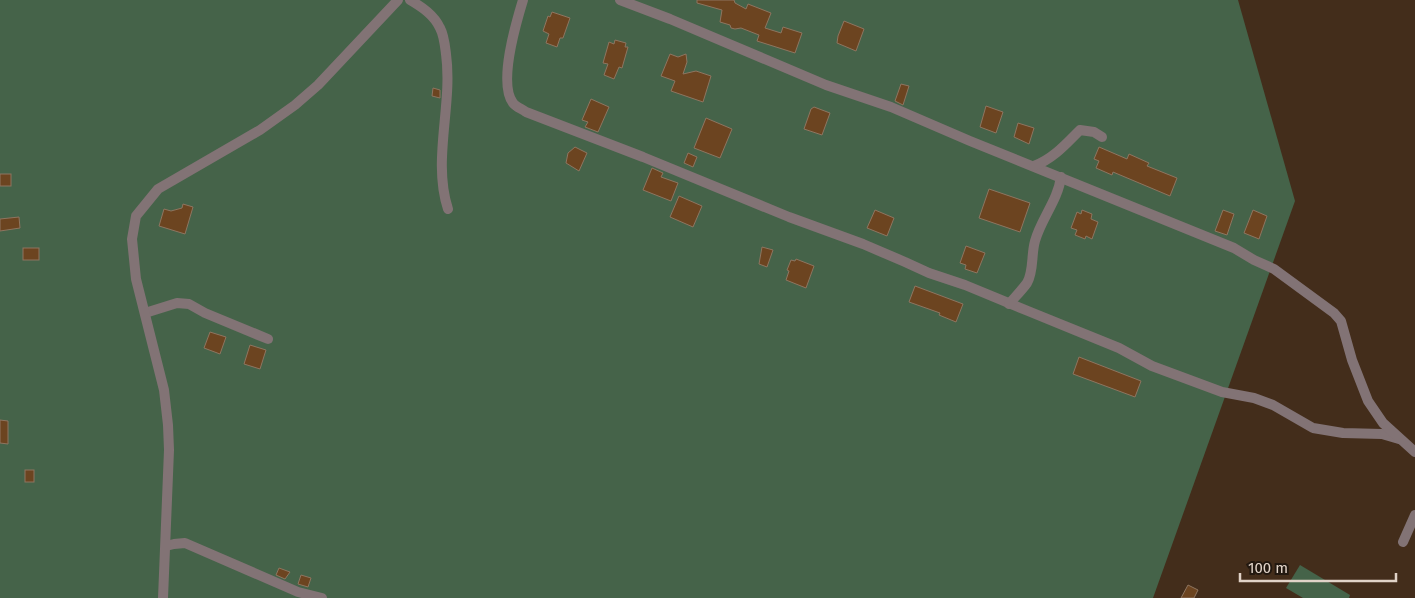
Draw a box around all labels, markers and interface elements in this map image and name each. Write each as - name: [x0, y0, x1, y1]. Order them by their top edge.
- scale bar: [1240, 550, 1396, 582]
- text: 100 m: [1248, 559, 1288, 577]

